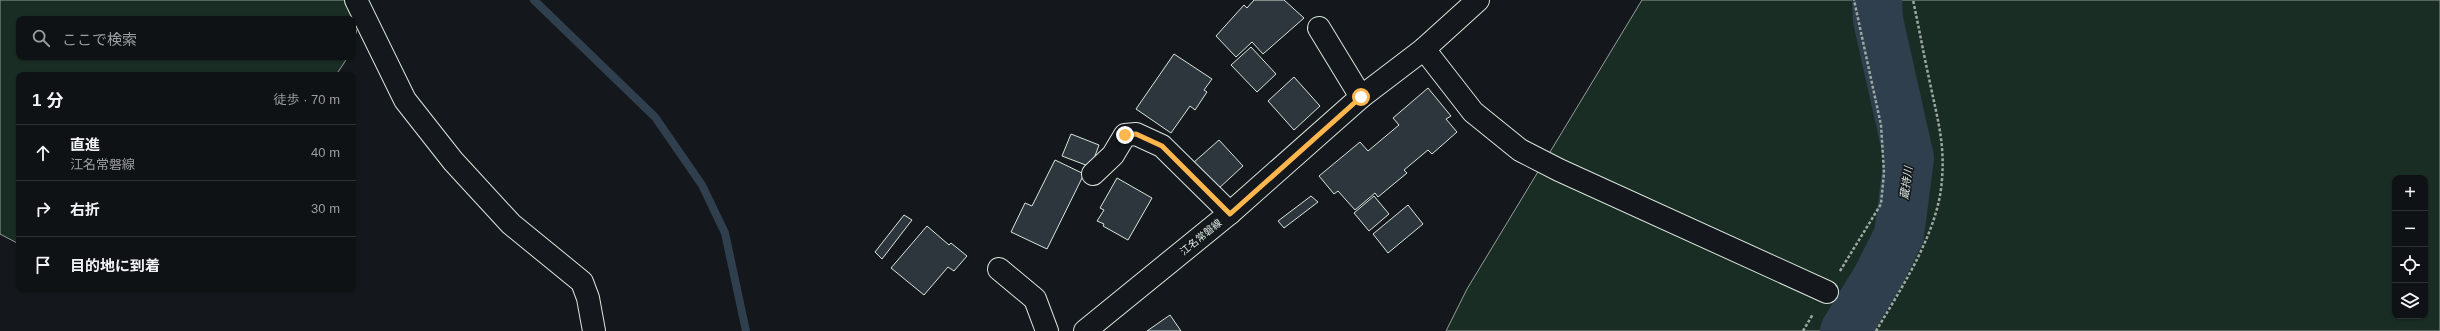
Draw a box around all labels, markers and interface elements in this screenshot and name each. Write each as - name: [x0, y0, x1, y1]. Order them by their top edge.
- search box: [16, 16, 356, 60]
- icon: search: [30, 27, 52, 49]
- text: ここで検索: [62, 31, 137, 48]
- route start: [1352, 88, 1370, 106]
- text: 1 分: [32, 91, 63, 110]
- text: 徒歩 · 70 m: [274, 92, 340, 107]
- route end: [1116, 126, 1134, 144]
- text: 直進: [70, 136, 100, 153]
- icon: ahead: [32, 142, 54, 164]
- text: 40 m: [311, 145, 340, 160]
- text: 江名常磐線: [70, 157, 135, 172]
- water label: 蔵持川: [1898, 165, 1914, 200]
- map controls: [2392, 175, 2428, 319]
- button: +: [2392, 175, 2428, 211]
- icon: right: [32, 198, 54, 220]
- text: 右折: [70, 201, 100, 218]
- text: 30 m: [311, 201, 340, 216]
- button: −: [2392, 211, 2428, 247]
- street label: 江名常磐線: [1178, 217, 1224, 257]
- button: locate: [2392, 247, 2428, 283]
- icon: arrive: [32, 254, 54, 276]
- text: 目的地に到着: [70, 257, 160, 274]
- button: layers: [2392, 283, 2428, 319]

